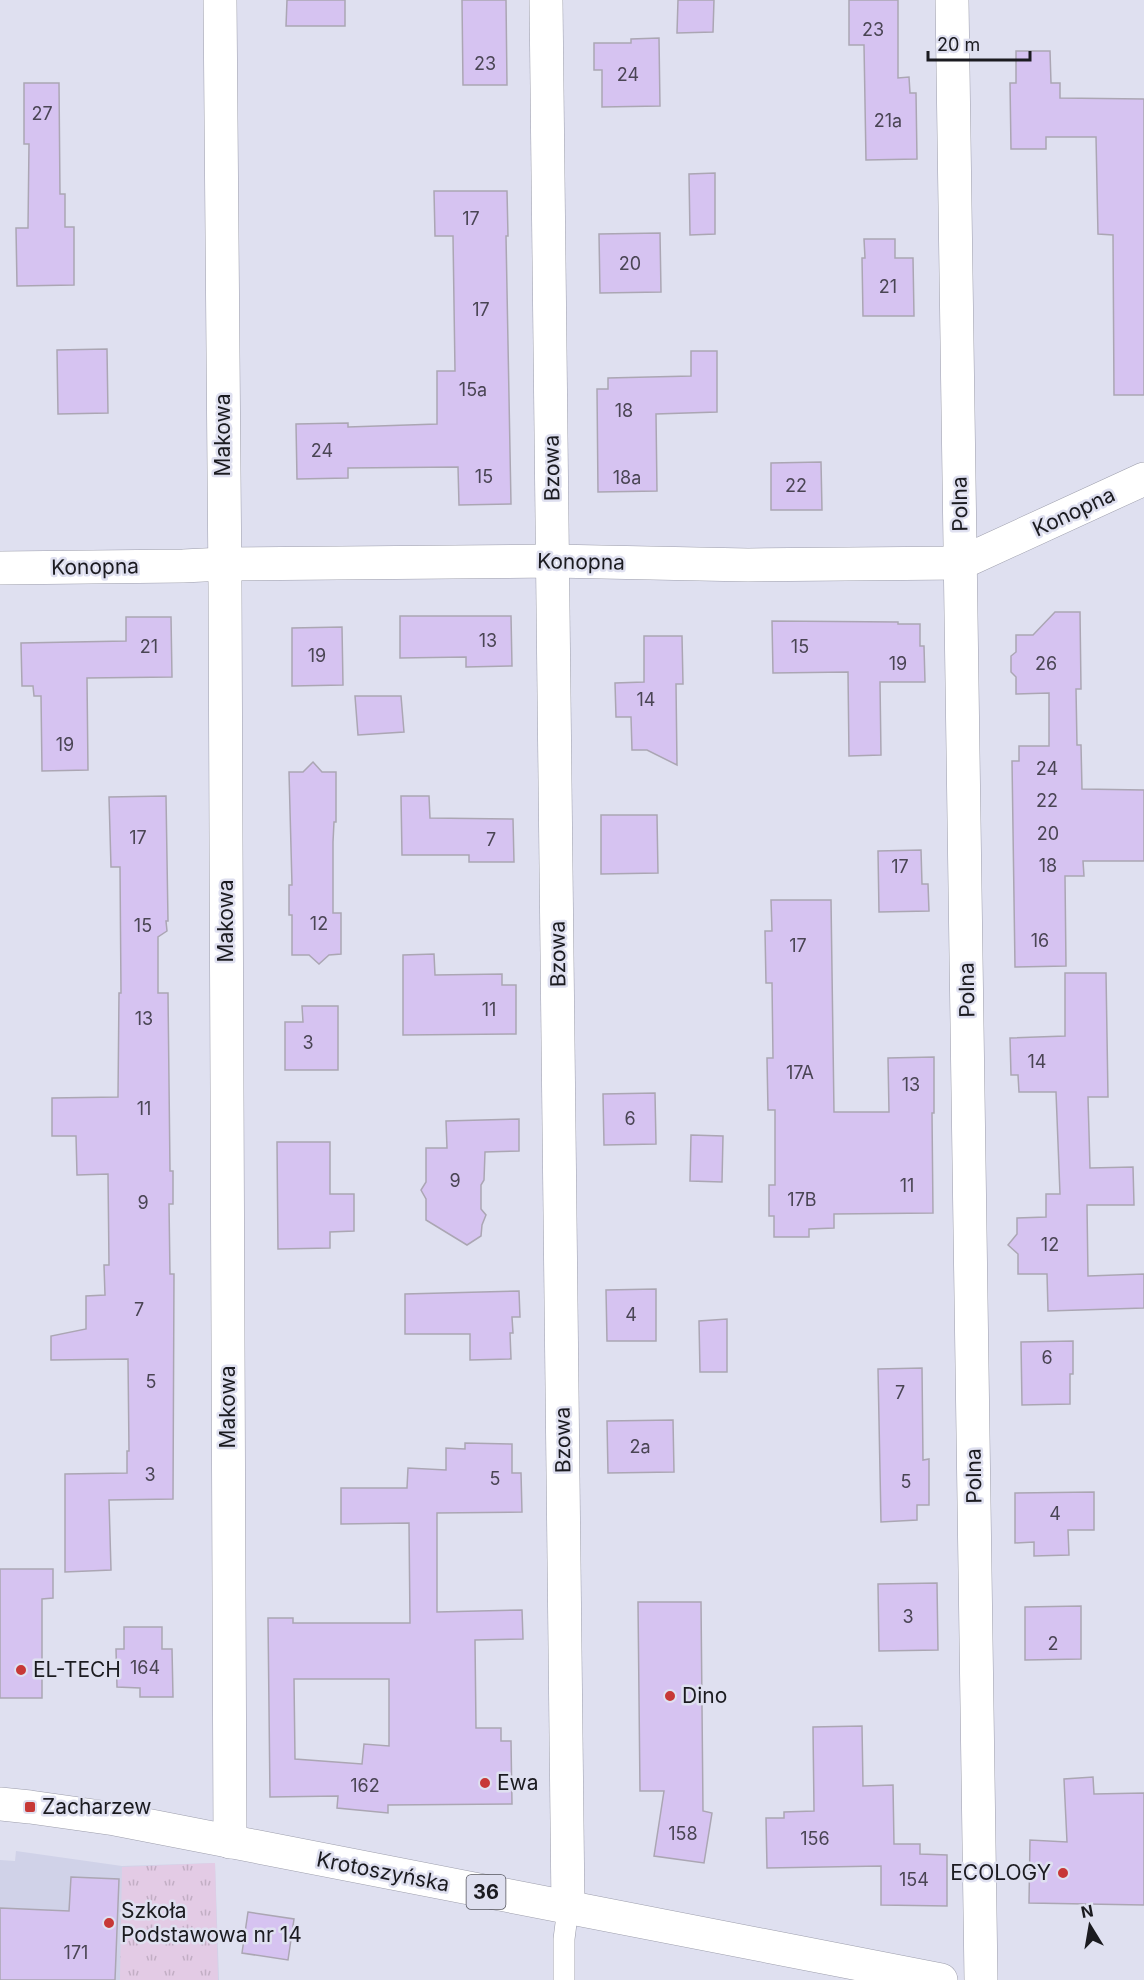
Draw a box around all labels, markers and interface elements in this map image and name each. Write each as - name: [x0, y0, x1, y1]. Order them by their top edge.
- house number: 23: [862, 19, 884, 40]
- scale bar: [928, 24, 1030, 62]
- text: 20 m: [937, 34, 980, 55]
- house number: 23: [474, 53, 496, 74]
- house number: 24: [617, 64, 639, 85]
- house number: 27: [31, 103, 53, 124]
- house number: 21a: [874, 110, 902, 131]
- house number: 17: [462, 208, 480, 229]
- house number: 20: [619, 253, 641, 274]
- house number: 21: [879, 276, 897, 297]
- house number: 17: [472, 299, 490, 320]
- house number: 15a: [459, 379, 487, 400]
- street label: Makowa: [210, 393, 235, 477]
- house number: 18: [615, 400, 633, 421]
- street label: Bzowa: [538, 435, 565, 501]
- house number: 24: [311, 440, 333, 461]
- house number: 15: [475, 466, 493, 487]
- house number: 18a: [613, 467, 641, 488]
- house number: 22: [785, 475, 807, 496]
- street label: Polna: [947, 476, 972, 532]
- street label: Konopna: [1029, 482, 1119, 541]
- street label: Konopna: [537, 548, 625, 575]
- street label: Konopna: [51, 553, 139, 580]
- house number: 13: [479, 630, 497, 651]
- house number: 21: [140, 636, 158, 657]
- house number: 15: [791, 636, 809, 657]
- house number: 19: [308, 645, 326, 666]
- house number: 19: [889, 653, 907, 674]
- house number: 26: [1035, 653, 1057, 674]
- house number: 14: [637, 689, 655, 710]
- house number: 19: [56, 734, 74, 755]
- house number: 24: [1036, 758, 1058, 779]
- house number: 22: [1036, 790, 1058, 811]
- house number: 20: [1037, 823, 1059, 844]
- house number: 17: [129, 827, 147, 848]
- house number: 7: [486, 829, 496, 850]
- house number: 18: [1039, 855, 1057, 876]
- house number: 17: [891, 856, 909, 877]
- street label: Makowa: [213, 879, 238, 963]
- house number: 12: [310, 913, 328, 934]
- house number: 15: [134, 915, 152, 936]
- street label: Bzowa: [544, 921, 571, 987]
- house number: 16: [1031, 930, 1049, 951]
- house number: 17: [789, 935, 807, 956]
- street label: Polna: [954, 962, 979, 1018]
- house number: 11: [482, 999, 496, 1020]
- house number: 13: [135, 1008, 153, 1029]
- house number: 3: [302, 1032, 314, 1053]
- house number: 14: [1028, 1051, 1046, 1072]
- house number: 17A: [786, 1062, 814, 1083]
- house number: 13: [902, 1074, 920, 1095]
- house number: 11: [137, 1098, 151, 1119]
- house number: 6: [624, 1108, 636, 1129]
- house number: 9: [449, 1170, 461, 1191]
- house number: 11: [900, 1175, 914, 1196]
- house number: 17B: [787, 1189, 817, 1210]
- house number: 9: [137, 1192, 149, 1213]
- house number: 12: [1041, 1234, 1059, 1255]
- house number: 7: [134, 1299, 144, 1320]
- house number: 4: [625, 1304, 637, 1325]
- house number: 6: [1041, 1347, 1053, 1368]
- street label: Makowa: [215, 1365, 240, 1449]
- house number: 5: [146, 1371, 156, 1392]
- house number: 7: [895, 1382, 905, 1403]
- street label: Bzowa: [549, 1407, 576, 1473]
- house number: 2a: [629, 1436, 651, 1457]
- street label: Polna: [961, 1448, 986, 1504]
- house number: 3: [144, 1464, 156, 1485]
- house number: 5: [490, 1468, 500, 1489]
- house number: 5: [901, 1471, 911, 1492]
- house number: 4: [1049, 1503, 1061, 1524]
- house number: 3: [902, 1606, 914, 1627]
- house number: 2: [1048, 1633, 1058, 1654]
- place label: EL-TECH: [33, 1657, 121, 1682]
- house number: 164: [130, 1657, 160, 1678]
- marker: EL-TECH: [14, 1663, 28, 1677]
- place label: Dino: [682, 1683, 727, 1708]
- marker: Dino: [663, 1689, 677, 1703]
- place label: Ewa: [497, 1770, 539, 1795]
- house number: 162: [350, 1775, 380, 1796]
- marker: Ewa: [478, 1776, 492, 1790]
- place label: Zacharzew: [42, 1794, 151, 1819]
- marker: Zacharzew: [23, 1800, 37, 1814]
- house number: 158: [668, 1823, 698, 1844]
- house number: 156: [800, 1828, 830, 1849]
- street label: Krotoszyńska: [315, 1846, 452, 1897]
- place label: ECOLOGY: [950, 1860, 1051, 1885]
- marker: ECOLOGY: [1056, 1866, 1070, 1880]
- house number: 154: [899, 1869, 929, 1890]
- road number: 36: [466, 1875, 506, 1909]
- north arrow: [1060, 1896, 1120, 1956]
- place label: Szkoła Podstawowa nr 14: [121, 1898, 302, 1947]
- text: N: [1079, 1900, 1095, 1922]
- marker: Szkoła Podstawowa nr 14: [102, 1916, 116, 1930]
- house number: 171: [64, 1942, 88, 1963]

